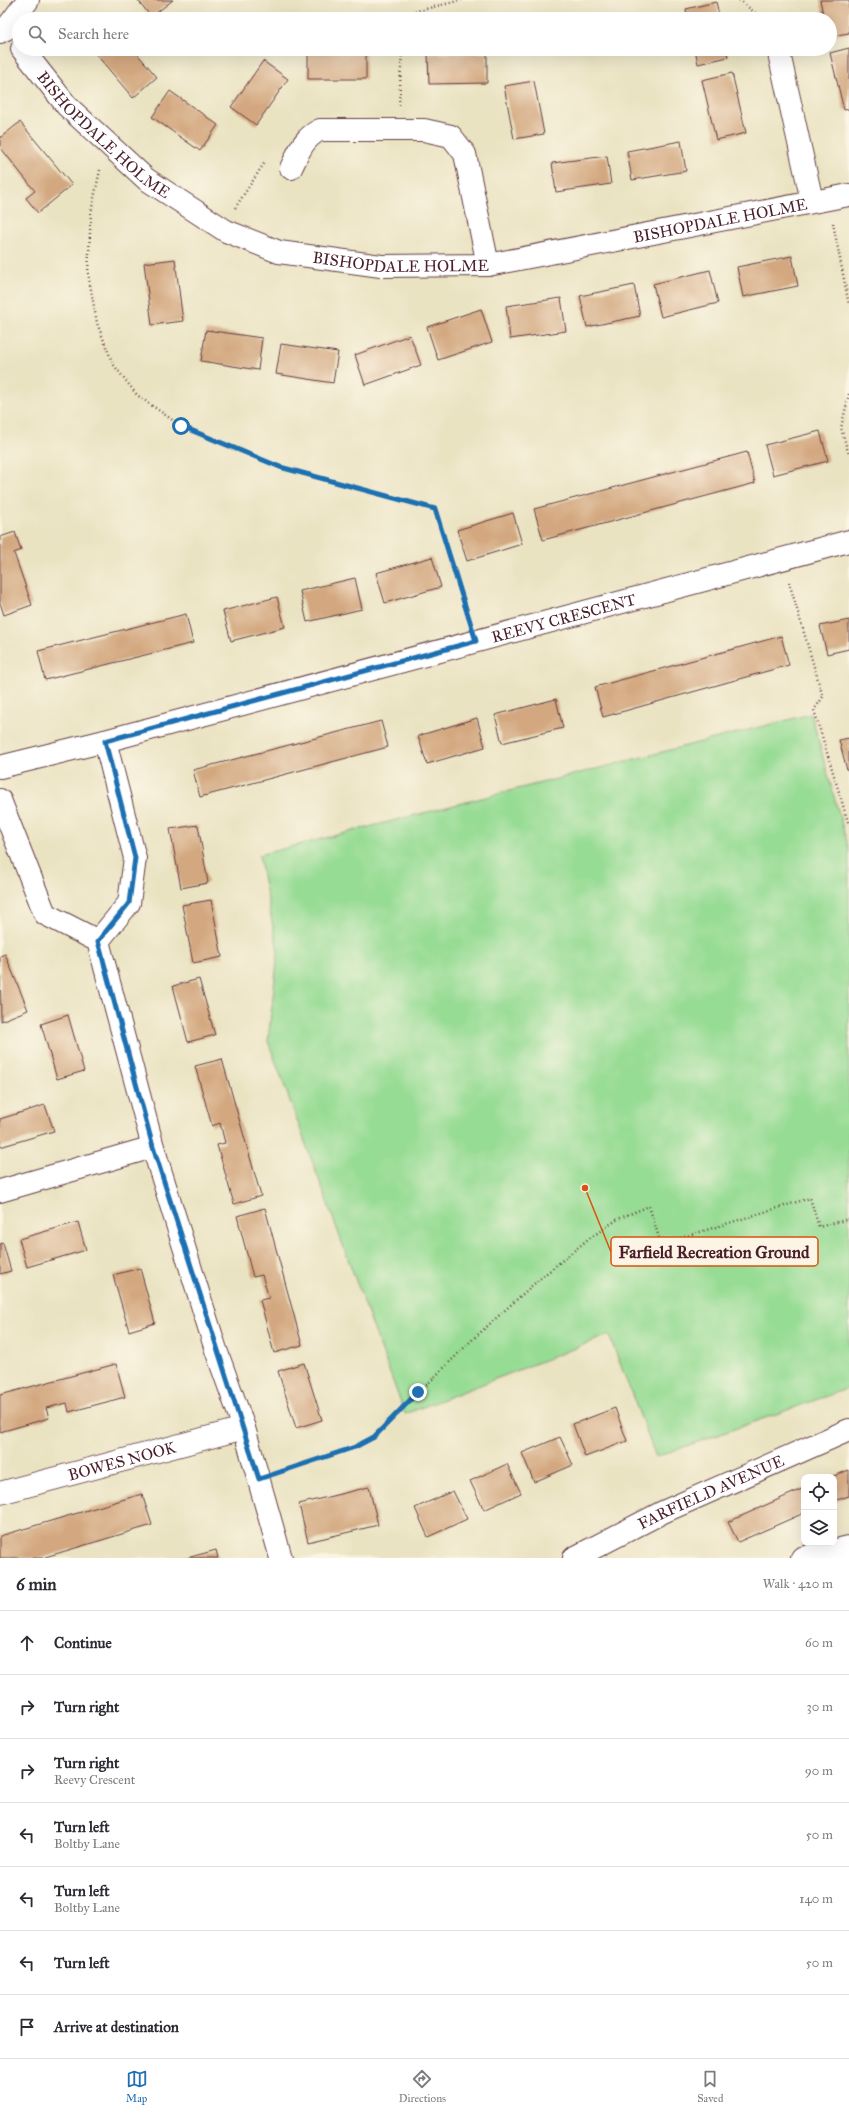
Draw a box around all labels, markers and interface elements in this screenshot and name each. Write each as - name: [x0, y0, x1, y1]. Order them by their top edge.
- search box: [12, 12, 837, 56]
- icon: search: [26, 23, 48, 45]
- text: Search here: [58, 25, 129, 43]
- street label: BISHOPDALE HOLME: [34, 67, 174, 202]
- street label: BISHOPDALE HOLME: [632, 194, 809, 246]
- street label: BISHOPDALE HOLME: [311, 247, 489, 276]
- route start: [172, 417, 190, 435]
- street label: REEVY CRESCENT: [489, 589, 638, 646]
- callout: Farfield Recreation Ground: [611, 1237, 818, 1266]
- text: Farfield Recreation Ground: [619, 1242, 810, 1263]
- route end: [409, 1383, 427, 1401]
- street label: BOWES NOOK: [66, 1437, 178, 1484]
- street label: FARFIELD AVENUE: [634, 1450, 787, 1533]
- map controls: [801, 1474, 837, 1546]
- button: locate: [801, 1474, 837, 1510]
- button: layers: [801, 1510, 837, 1546]
- text: 6 min: [16, 1574, 57, 1595]
- text: Walk · 420 m: [763, 1576, 833, 1592]
- icon: ahead: [16, 1632, 38, 1654]
- text: Continue: [54, 1634, 112, 1652]
- text: 60 m: [805, 1635, 833, 1651]
- icon: right: [16, 1696, 38, 1718]
- text: Turn right: [54, 1698, 119, 1716]
- text: 30 m: [807, 1699, 833, 1715]
- text: Turn right: [54, 1754, 119, 1772]
- icon: right: [16, 1760, 38, 1782]
- text: 90 m: [805, 1763, 833, 1779]
- text: Reevy Crescent: [54, 1772, 135, 1788]
- text: Turn left: [54, 1818, 110, 1836]
- icon: left: [16, 1824, 38, 1846]
- text: 50 m: [806, 1827, 833, 1843]
- text: Boltby Lane: [54, 1836, 120, 1852]
- text: Turn left: [54, 1882, 110, 1900]
- icon: left: [16, 1888, 38, 1910]
- text: 140 m: [799, 1891, 833, 1907]
- text: Boltby Lane: [54, 1900, 120, 1916]
- icon: left: [16, 1952, 38, 1974]
- text: Turn left: [54, 1954, 110, 1972]
- text: 50 m: [806, 1955, 833, 1971]
- icon: arrive: [16, 2016, 38, 2038]
- text: Arrive at destination: [54, 2018, 179, 2036]
- tab: Map: [126, 2068, 148, 2105]
- tab: Directions: [399, 2068, 446, 2105]
- tab: Saved: [697, 2068, 723, 2105]

